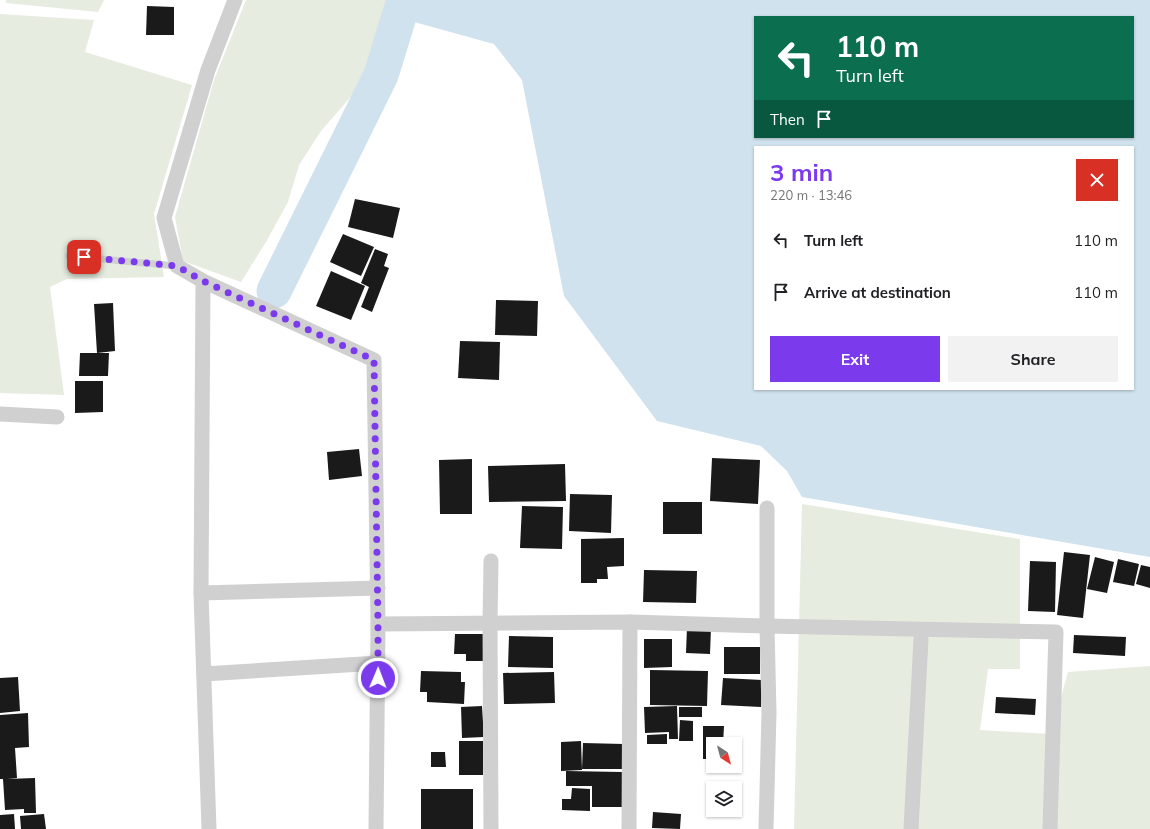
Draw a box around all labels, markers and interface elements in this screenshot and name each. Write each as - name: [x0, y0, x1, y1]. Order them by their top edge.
- text: 110 m: [836, 29, 919, 64]
- icon: left: [770, 32, 822, 84]
- text: Turn left: [836, 64, 904, 87]
- icon: arrive: [813, 108, 835, 130]
- text: Then: [770, 110, 805, 129]
- text: 3 min: [770, 157, 833, 187]
- button: close: [1076, 159, 1118, 201]
- text: 220 m · 13:46: [770, 187, 852, 203]
- icon: left: [770, 229, 792, 251]
- text: Turn left: [804, 231, 863, 250]
- text: 110 m: [1074, 231, 1118, 250]
- pin: [67, 240, 101, 274]
- icon: arrive: [73, 246, 95, 268]
- icon: arrive: [770, 281, 792, 303]
- text: Arrive at destination: [804, 283, 951, 302]
- text: 110 m: [1074, 283, 1118, 302]
- button: Exit: [770, 336, 940, 382]
- button: Share: [948, 336, 1118, 382]
- position arrow: [357, 657, 399, 699]
- north arrow: [706, 737, 742, 773]
- map controls: [706, 737, 742, 817]
- button: layers: [706, 781, 742, 817]

